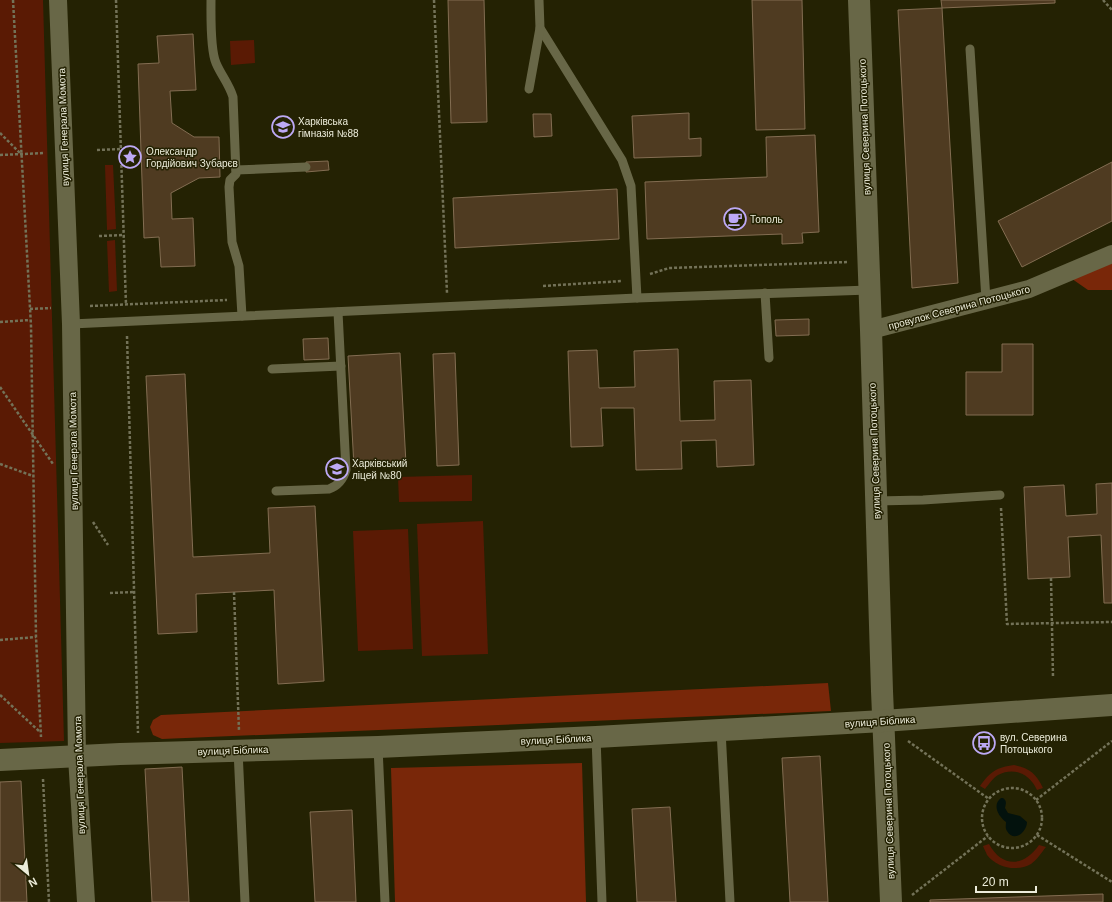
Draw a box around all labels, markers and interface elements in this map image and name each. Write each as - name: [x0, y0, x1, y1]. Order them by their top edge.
- street label: вулиця Северина Потоцького: [857, 58, 872, 195]
- street label: вулиця Генерала Момота: [56, 67, 71, 186]
- school or university icon: Харківська гімназія №88: [270, 114, 296, 140]
- place label: Харківська гімназія №88: [298, 116, 359, 139]
- place icon: Олександр Гордійович Зубарєв: [117, 144, 143, 170]
- place label: Олександр Гордійович Зубарєв: [146, 146, 238, 169]
- cafe icon: Тополь: [722, 206, 748, 232]
- place label: Тополь: [750, 214, 783, 225]
- street label: провулок Северина Потоцького: [887, 283, 1032, 332]
- street label: вулиця Северина Потоцького: [867, 382, 882, 519]
- street label: вулиця Генерала Момота: [67, 391, 80, 510]
- school or university icon: Харківський ліцей №80: [324, 456, 350, 482]
- place label: Харківський ліцей №80: [352, 458, 407, 481]
- street label: вулиця Біблика: [844, 714, 916, 729]
- street label: вулиця Генерала Момота: [72, 715, 87, 834]
- bus stop icon: вул. Северина Потоцького: [971, 730, 997, 756]
- street label: вулиця Біблика: [520, 732, 592, 747]
- place label: вул. Северина Потоцького: [1000, 732, 1067, 755]
- street label: вулиця Северина Потоцького: [881, 742, 896, 879]
- street label: вулиця Біблика: [197, 744, 269, 757]
- north arrow: [8, 854, 48, 894]
- scale bar: [976, 868, 1036, 894]
- text: 20 m: [982, 875, 1009, 889]
- text: N: [26, 876, 39, 890]

